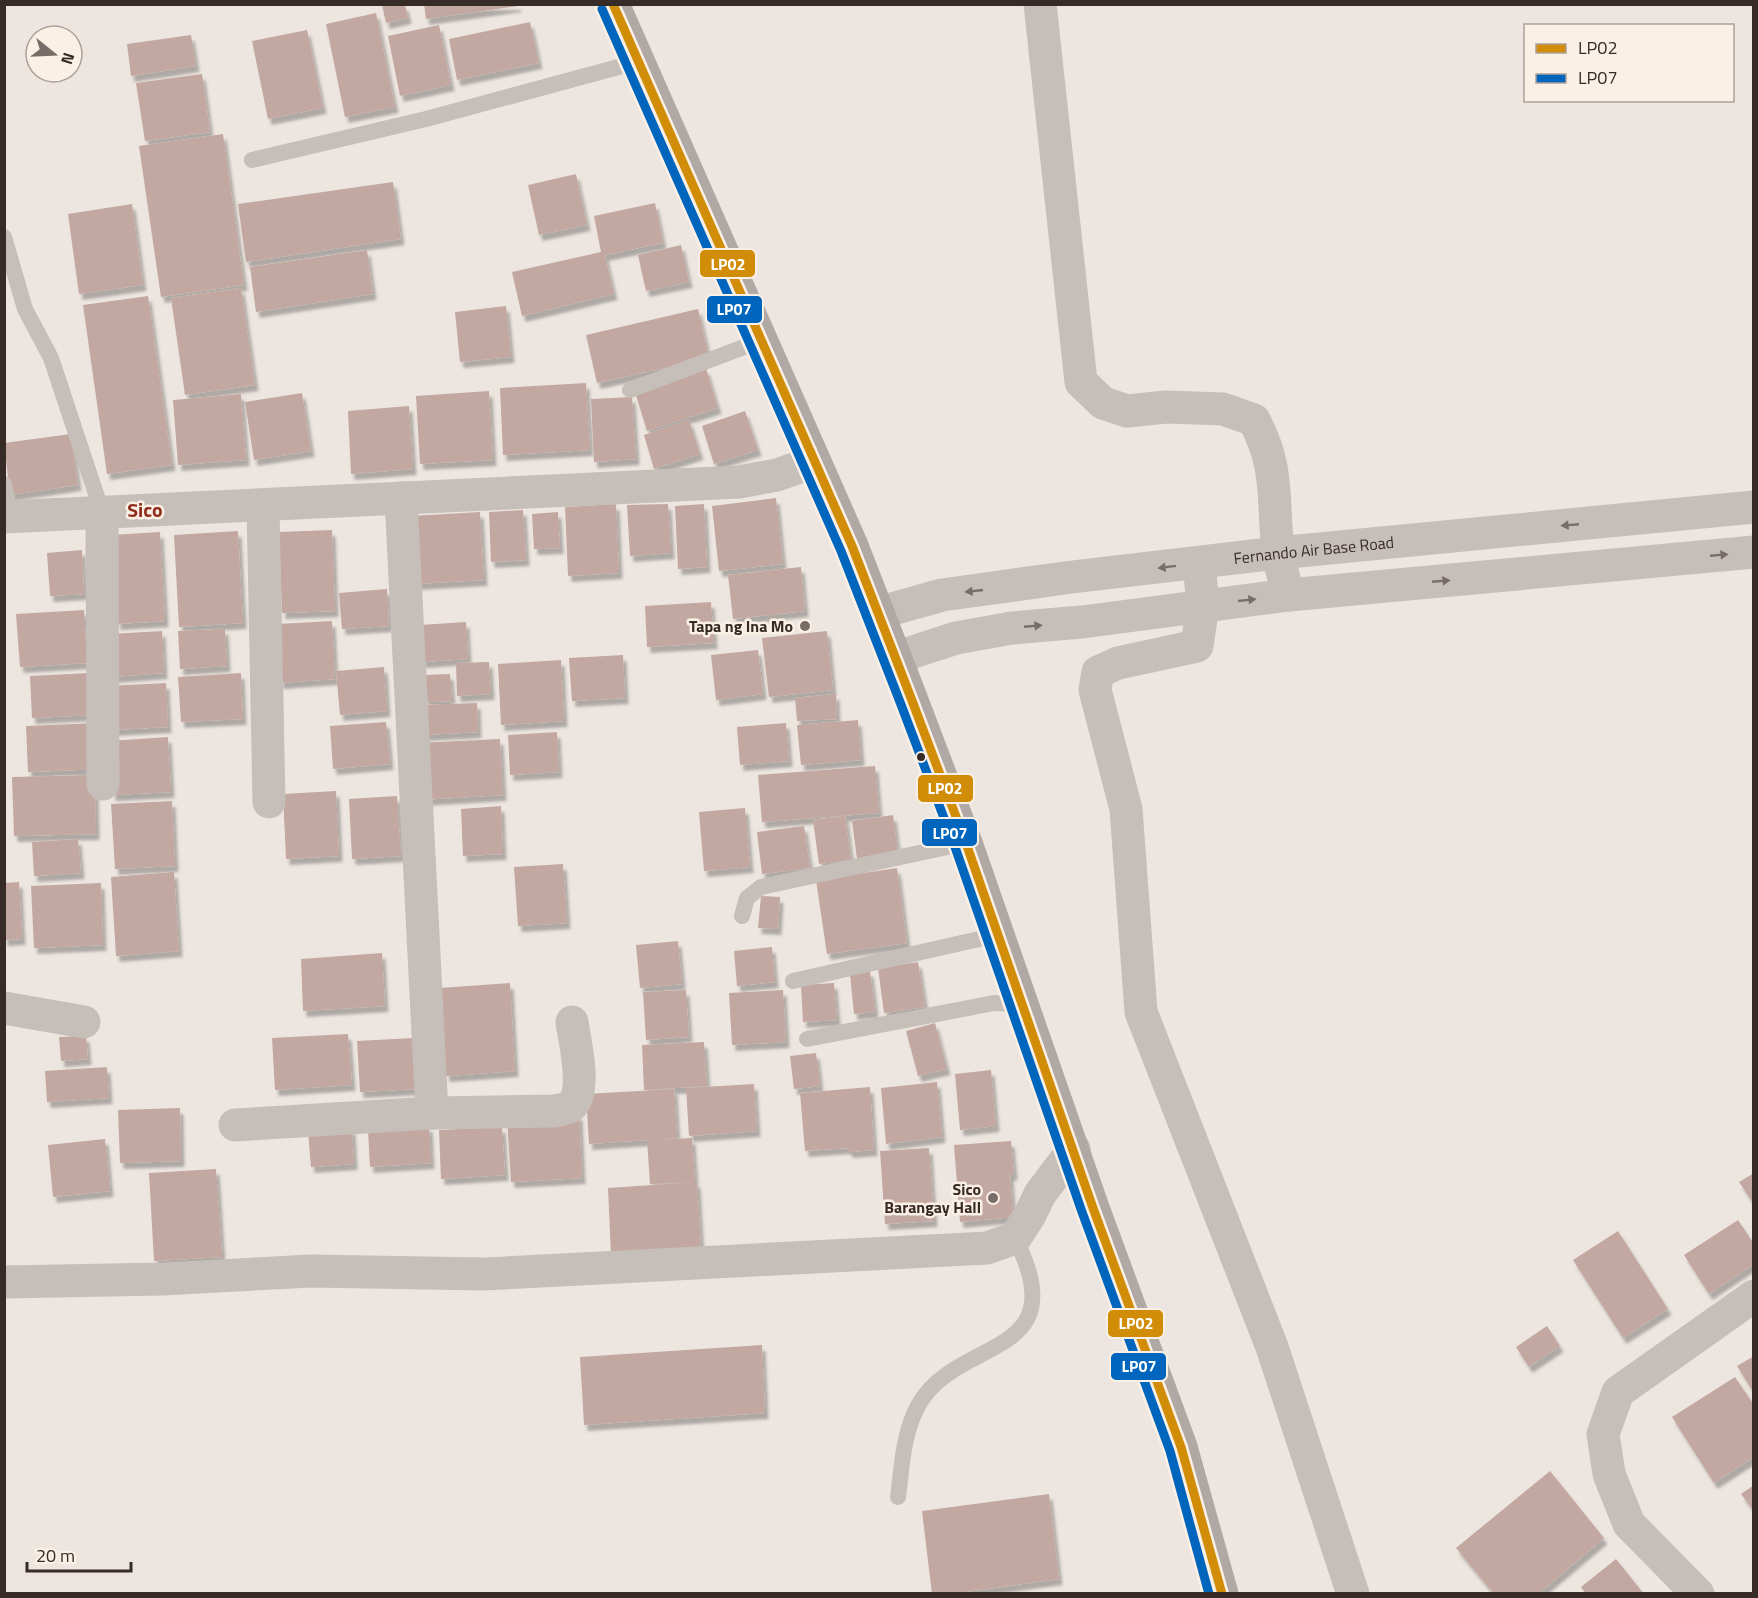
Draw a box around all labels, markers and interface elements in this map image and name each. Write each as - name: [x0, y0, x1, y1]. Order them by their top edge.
- north arrow: [24, 24, 84, 84]
- legend: [1524, 24, 1734, 102]
- text: LP02: [1578, 34, 1617, 61]
- text: N: [55, 50, 81, 68]
- text: LP07: [1578, 64, 1617, 91]
- line badge: LP02: [699, 249, 756, 278]
- text: LP02: [711, 252, 745, 276]
- line badge: LP07: [706, 295, 763, 324]
- text: LP07: [717, 297, 751, 321]
- district label: Sico: [127, 494, 163, 525]
- one-way arrow: [1560, 520, 1579, 530]
- street label: Fernando Air Base Road: [1232, 530, 1395, 570]
- one-way arrow: [1710, 550, 1729, 560]
- one-way arrow: [1158, 563, 1177, 572]
- one-way arrow: [1432, 576, 1451, 586]
- one-way arrow: [964, 586, 983, 596]
- one-way arrow: [1238, 595, 1257, 605]
- place label: Tapa ng Ina Mo: [689, 614, 793, 638]
- marker: Tapa ng Ina Mo: [798, 619, 812, 633]
- one-way arrow: [1024, 621, 1043, 631]
- unlabelled marker: [915, 751, 927, 763]
- line badge: LP02: [917, 774, 974, 803]
- text: LP02: [928, 776, 962, 800]
- line badge: LP07: [921, 818, 978, 847]
- text: LP07: [933, 821, 967, 845]
- place label: Sico Barangay Hall: [884, 1177, 981, 1219]
- marker: Sico Barangay Hall: [986, 1191, 1000, 1205]
- line badge: LP02: [1107, 1309, 1164, 1338]
- text: LP02: [1119, 1311, 1153, 1335]
- line badge: LP07: [1110, 1352, 1167, 1381]
- text: LP07: [1122, 1354, 1156, 1378]
- scale bar: [27, 1535, 130, 1573]
- text: 20 m: [36, 1542, 75, 1569]

